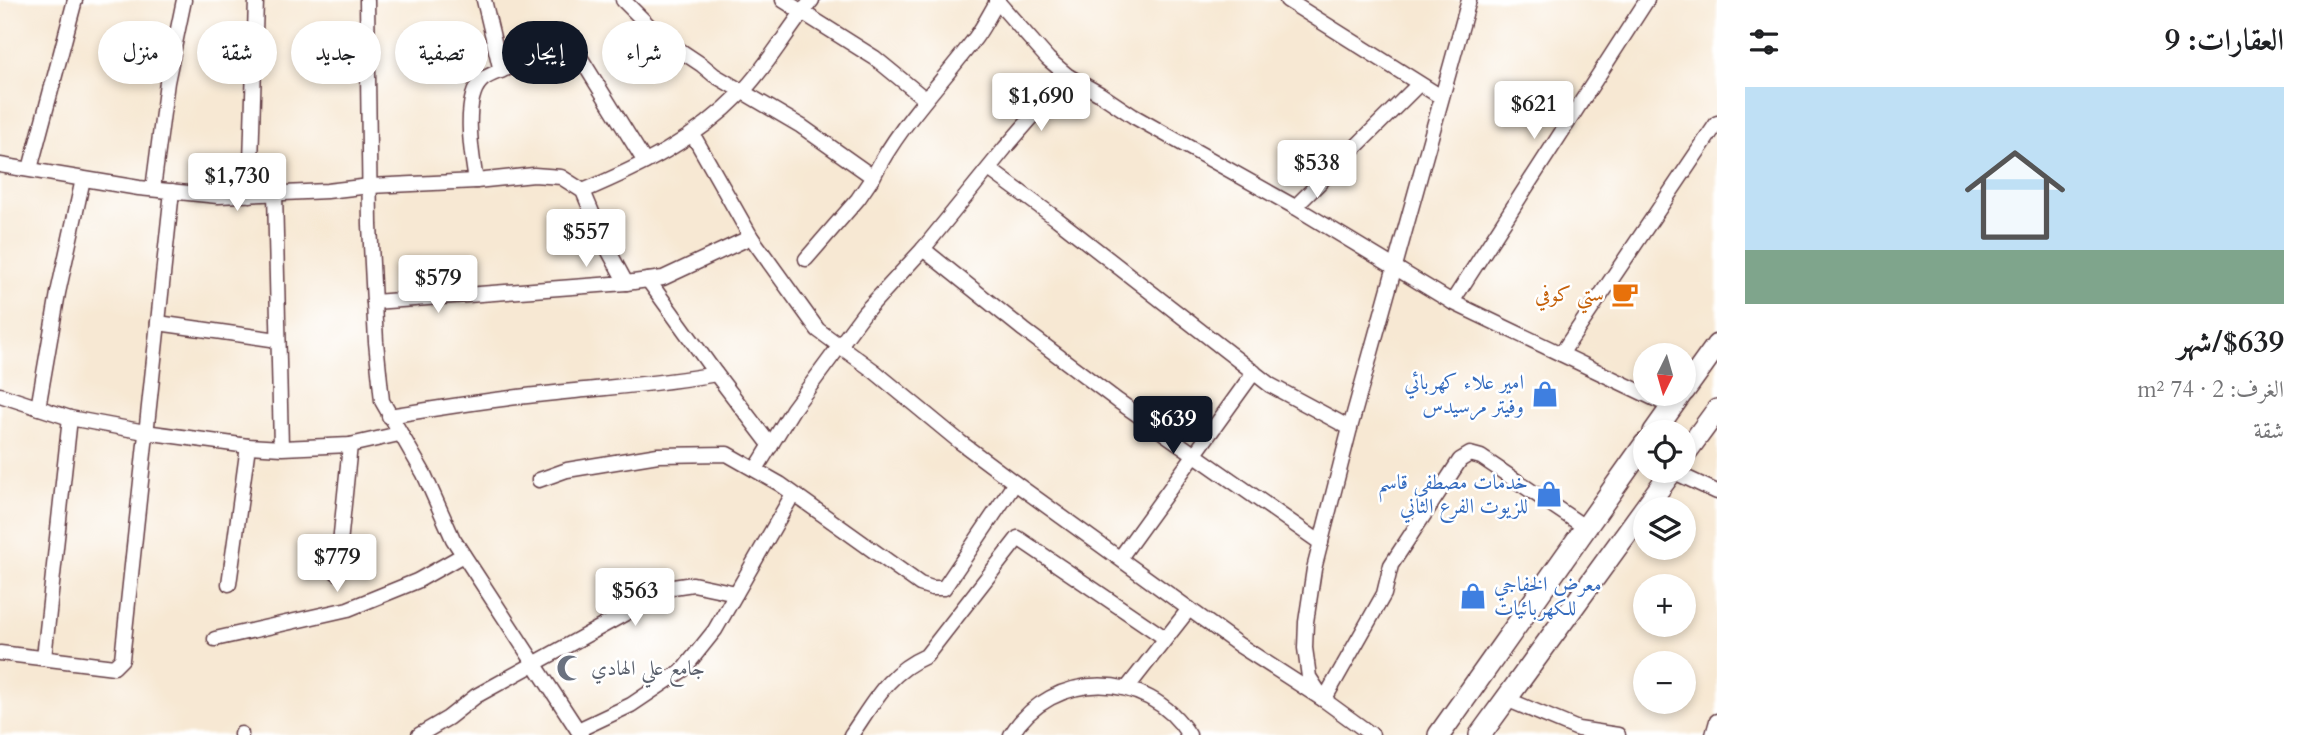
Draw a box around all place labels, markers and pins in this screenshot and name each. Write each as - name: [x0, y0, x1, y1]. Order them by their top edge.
- pin: $1,690: [984, 74, 1098, 133]
- pin: $621: [1493, 82, 1575, 141]
- pin: $538: [1276, 140, 1358, 200]
- pin: $1,730: [180, 154, 294, 213]
- pin: $557: [545, 210, 627, 269]
- pin: $579: [397, 256, 479, 315]
- cafe icon: ستي كوفي: [1610, 279, 1640, 309]
- place label: ستي كوفي: [1535, 280, 1604, 314]
- place label: امير علاء كهربائي وفيتر مرسيدس: [1404, 368, 1524, 421]
- shop icon: امير علاء كهربائي وفيتر مرسيدس: [1530, 379, 1560, 409]
- pin: $639: [1132, 396, 1214, 456]
- place label: خدمات مصطفى قاسم للزيوت الفرع الثاني: [1378, 468, 1528, 524]
- shop icon: خدمات مصطفى قاسم للزيوت الفرع الثاني: [1534, 479, 1564, 509]
- pin: $779: [296, 534, 378, 594]
- pin: $563: [594, 568, 676, 628]
- place label: معرض الخفاجي للكهربائيات: [1494, 570, 1602, 623]
- shop icon: معرض الخفاجي للكهربائيات: [1458, 581, 1488, 611]
- mosque icon: جامع علي الهادي: [555, 653, 585, 683]
- place label: جامع علي الهادي: [591, 654, 705, 688]

